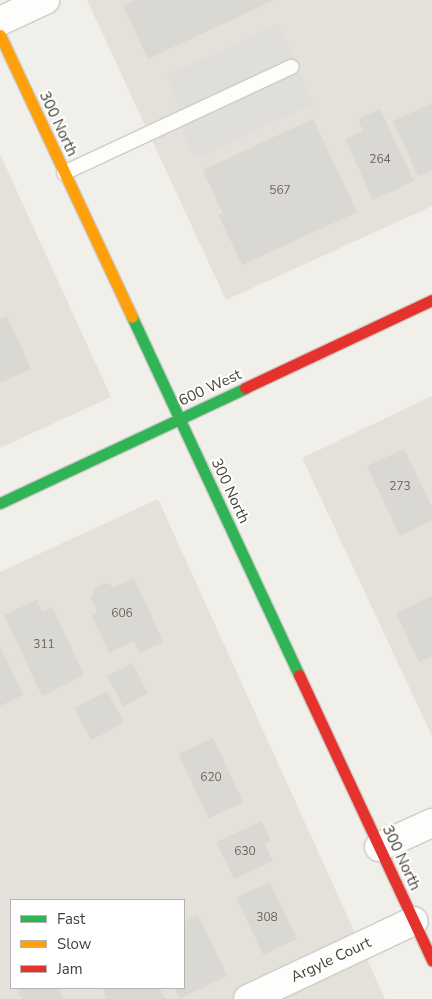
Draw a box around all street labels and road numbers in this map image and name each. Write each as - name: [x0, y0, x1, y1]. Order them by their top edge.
- street label: 300 North: [35, 89, 81, 159]
- street label: 600 West: [176, 366, 244, 410]
- street label: 300 North: [207, 456, 253, 526]
- street label: 300 North: [378, 823, 424, 893]
- street label: Argyle Court: [288, 934, 374, 986]

